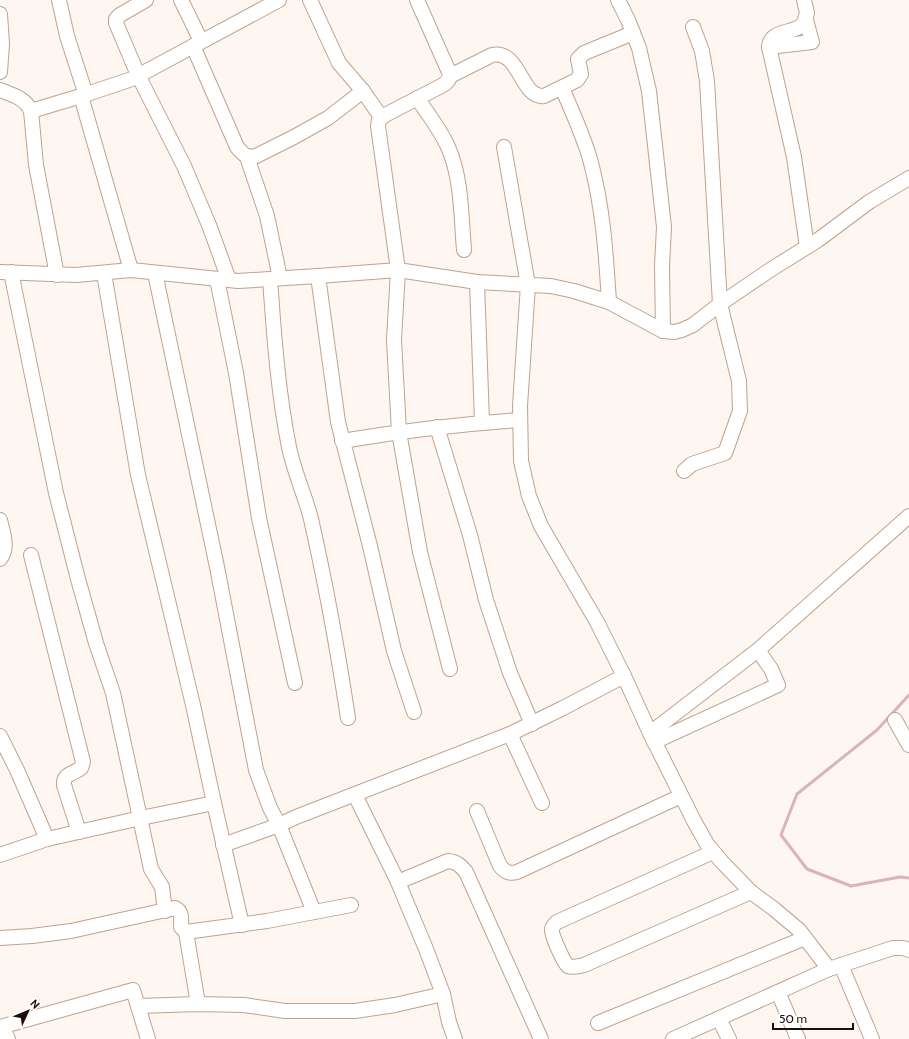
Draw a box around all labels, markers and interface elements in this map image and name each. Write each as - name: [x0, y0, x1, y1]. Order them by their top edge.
- north arrow: [8, 991, 48, 1031]
- text: N: [27, 996, 43, 1012]
- scale bar: [773, 1005, 853, 1031]
- text: 50 m: [779, 1011, 807, 1026]

